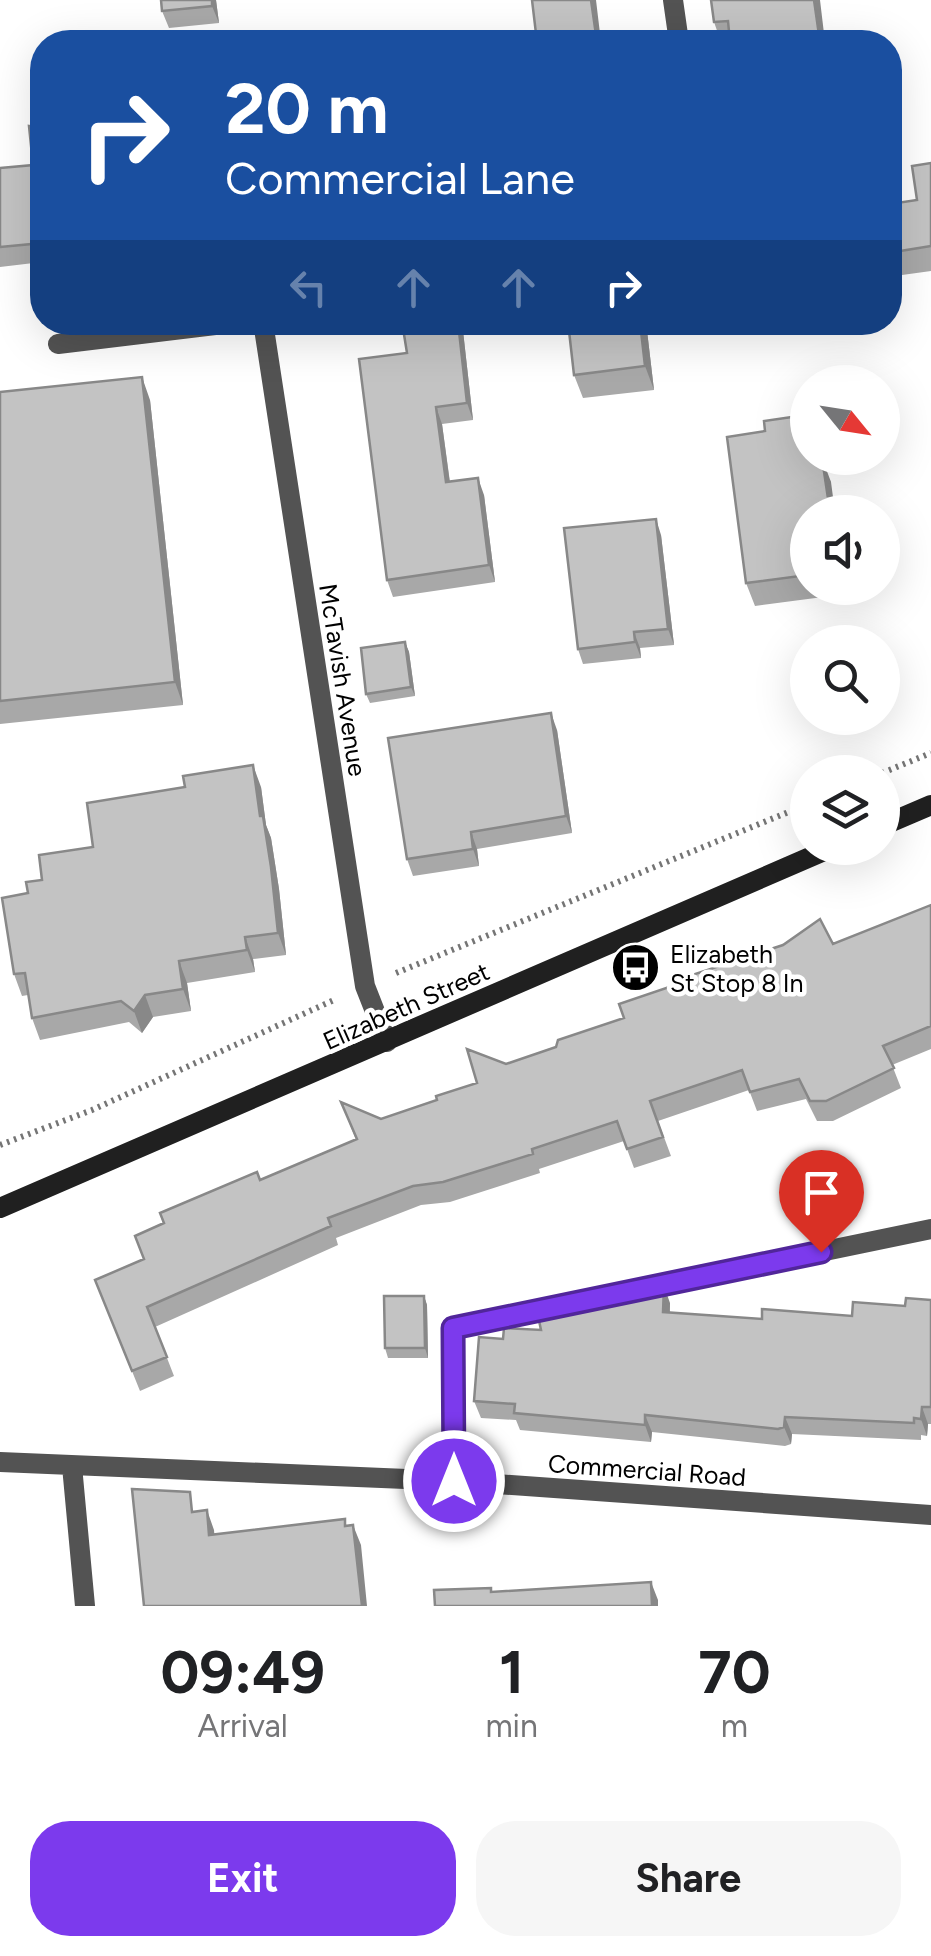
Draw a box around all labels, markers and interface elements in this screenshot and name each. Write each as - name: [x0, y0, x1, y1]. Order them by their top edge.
- text: 20 m: [225, 66, 389, 151]
- icon: right: [60, 70, 190, 200]
- text: Commercial Lane: [225, 151, 575, 205]
- icon: left: [281, 260, 336, 315]
- icon: ahead: [386, 260, 441, 315]
- icon: ahead: [491, 260, 546, 315]
- icon: right: [596, 260, 651, 315]
- north arrow: [790, 365, 900, 475]
- map controls: [790, 365, 900, 865]
- button: sound: [790, 495, 900, 605]
- street label: McTavish Avenue: [313, 582, 373, 778]
- button: search: [790, 625, 900, 735]
- button: layers: [790, 755, 900, 865]
- place label: Elizabeth St Stop 8 In: [670, 939, 803, 998]
- bus stop icon: Elizabeth St Stop 8 In: [609, 942, 661, 994]
- street label: Elizabeth Street: [318, 956, 494, 1056]
- pin: [779, 1150, 864, 1253]
- icon: arrive: [794, 1165, 849, 1220]
- position arrow: [402, 1429, 506, 1533]
- street label: Commercial Road: [547, 1448, 747, 1492]
- text: 09:49: [160, 1636, 325, 1708]
- text: 1: [499, 1636, 524, 1708]
- text: 70: [698, 1636, 771, 1708]
- text: Arrival: [198, 1707, 288, 1745]
- text: min: [485, 1707, 538, 1745]
- text: m: [721, 1707, 748, 1745]
- button: Exit: [30, 1821, 456, 1936]
- button: Share: [476, 1821, 901, 1936]

